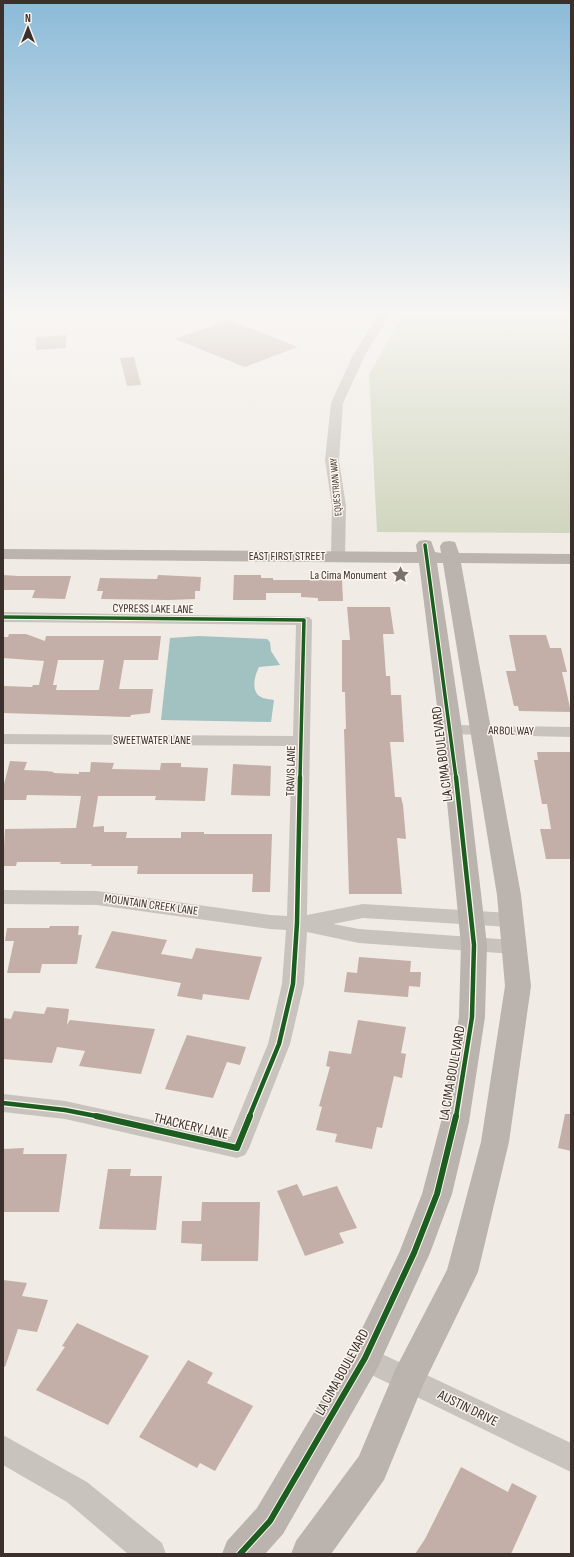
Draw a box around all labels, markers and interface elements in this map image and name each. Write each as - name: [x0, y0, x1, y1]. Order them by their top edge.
- north arrow: [8, 8, 48, 48]
- text: N: [25, 12, 31, 25]
- street label: EQUESTRIAN WAY: [327, 457, 345, 516]
- street label: EAST FIRST STREET: [249, 549, 325, 564]
- place icon: La Cima Monument: [390, 565, 410, 585]
- place label: La Cima Monument: [310, 568, 387, 583]
- street label: CYPRESS LAKE LANE: [112, 601, 194, 617]
- street label: LA CIMA BOULEVARD: [428, 705, 456, 803]
- street label: ARBOL WAY: [487, 723, 534, 739]
- street label: SWEETWATER LANE: [113, 733, 191, 748]
- street label: TRAVIS LANE: [283, 745, 299, 797]
- street label: MOUNTAIN CREEK LANE: [103, 891, 199, 919]
- street label: LA CIMA BOULEVARD: [435, 1024, 469, 1122]
- street label: THACKERY LANE: [152, 1109, 230, 1143]
- street label: LA CIMA BOULEVARD: [311, 1326, 373, 1418]
- street label: AUSTIN DRIVE: [434, 1386, 501, 1430]

